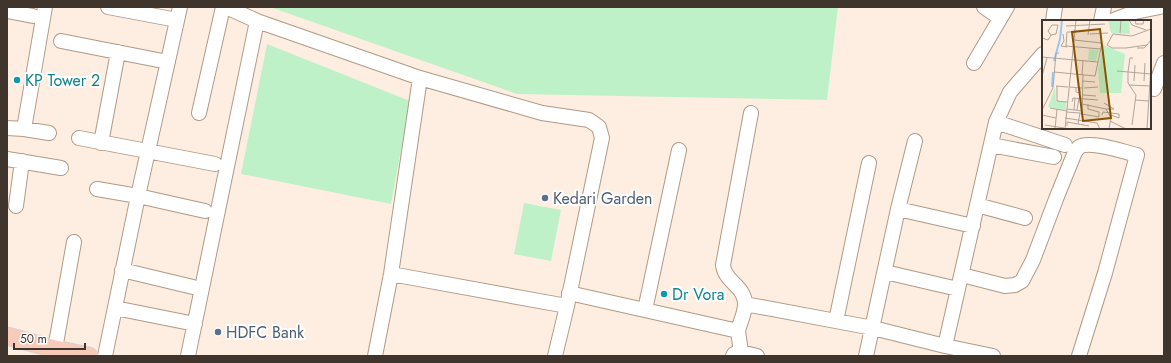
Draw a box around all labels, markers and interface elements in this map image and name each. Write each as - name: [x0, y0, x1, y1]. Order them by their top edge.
- inset map: [1042, 20, 1151, 129]
- place label: KP Tower 2: [25, 69, 100, 92]
- marker: KP Tower 2: [12, 75, 22, 85]
- place label: Kedari Garden: [553, 187, 652, 210]
- marker: Kedari Garden: [540, 193, 550, 203]
- place label: Dr Vora: [672, 283, 724, 306]
- marker: Dr Vora: [659, 289, 669, 299]
- place label: HDFC Bank: [226, 321, 305, 344]
- scale bar: [14, 325, 85, 351]
- marker: HDFC Bank: [213, 327, 223, 337]
- text: 50 m: [20, 330, 47, 348]

